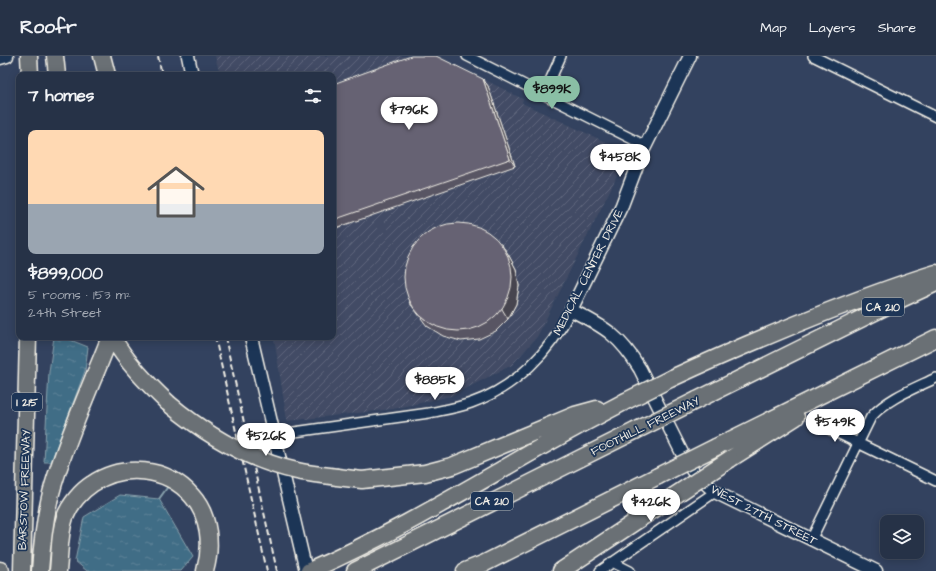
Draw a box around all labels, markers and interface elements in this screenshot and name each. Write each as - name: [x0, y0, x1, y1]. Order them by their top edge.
- text: Roofr: [20, 14, 77, 41]
- text: Map: [760, 18, 787, 38]
- text: Layers: [809, 18, 856, 38]
- text: Share: [878, 18, 916, 38]
- pin: $899K: [524, 76, 580, 110]
- text: $899K: [533, 80, 571, 98]
- text: 7 homes: [28, 84, 94, 108]
- icon: filters: [302, 85, 324, 107]
- pin: $796K: [381, 97, 437, 131]
- text: $796K: [390, 101, 428, 119]
- pin: $458K: [592, 144, 648, 178]
- text: $458K: [599, 148, 641, 166]
- icon: home: [140, 156, 212, 228]
- street label: MEDICAL CENTER DRIVE: [549, 206, 628, 338]
- text: $899,000: [28, 262, 103, 286]
- text: 5 rooms · 153 m²: [28, 286, 131, 304]
- road number: CA 210: [862, 298, 904, 316]
- text: 24th Street: [28, 304, 101, 322]
- pin: $885K: [407, 367, 463, 401]
- text: $885K: [414, 371, 456, 389]
- road number: I 215: [12, 393, 42, 411]
- street label: FOOTHILL FREEWAY: [588, 393, 703, 460]
- pin: $549K: [807, 409, 863, 443]
- text: $549K: [815, 413, 855, 431]
- pin: $526K: [238, 423, 294, 457]
- text: $526K: [246, 427, 286, 445]
- street label: BARSTOW FREEWAY: [14, 429, 35, 551]
- street label: WEST 27TH STREET: [708, 481, 820, 550]
- pin: $426K: [623, 489, 679, 523]
- road number: CA 210: [471, 492, 513, 510]
- text: $426K: [631, 493, 671, 511]
- map controls: [880, 515, 924, 559]
- button: layers: [880, 515, 924, 559]

